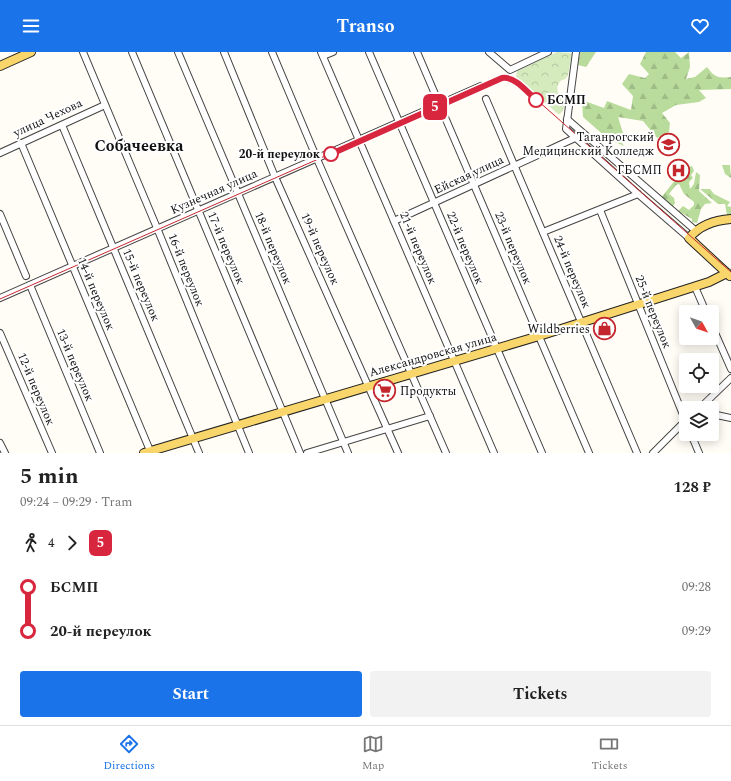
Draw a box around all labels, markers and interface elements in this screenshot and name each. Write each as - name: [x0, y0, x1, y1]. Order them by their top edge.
- text: Transo: [336, 13, 395, 40]
- icon: menu: [20, 15, 42, 37]
- icon: heart: [689, 15, 711, 37]
- place label: БСМП: [547, 91, 586, 110]
- marker: БСМП: [528, 92, 544, 108]
- street label: улица Чехова: [9, 94, 86, 143]
- line badge: 5: [422, 94, 448, 120]
- text: 5: [431, 96, 439, 117]
- place label: Таганрогский Медицинский Колледж: [522, 128, 655, 161]
- school or university icon: Таганрогский Медицинский Колледж: [656, 131, 682, 157]
- district label: Собачеевка: [94, 134, 184, 158]
- place label: 20-й переулок: [239, 145, 321, 164]
- marker: 20-й переулок: [323, 146, 339, 162]
- street label: Ейская улица: [431, 151, 507, 199]
- hospital icon: ГБСМП: [665, 157, 691, 183]
- place label: ГБСМП: [617, 161, 662, 180]
- street label: Кузнечная улица: [167, 164, 261, 220]
- street label: 17-й переулок: [202, 209, 250, 288]
- street label: 18-й переулок: [249, 209, 297, 288]
- street label: 21-й переулок: [394, 209, 442, 288]
- street label: 22-й переулок: [441, 209, 489, 288]
- street label: 23-й переулок: [489, 209, 537, 288]
- street label: 19-й переулок: [296, 210, 345, 289]
- street label: 16-й переулок: [163, 230, 209, 310]
- street label: 24-й переулок: [548, 233, 596, 312]
- street label: 15-й переулок: [117, 246, 165, 325]
- street label: 14-й переулок: [72, 255, 120, 334]
- street label: 25-й переулок: [630, 272, 676, 352]
- north arrow: [679, 305, 719, 345]
- map controls: [679, 305, 719, 441]
- shop icon: Wildberries: [592, 316, 618, 342]
- place label: Wildberries: [527, 320, 590, 339]
- street label: 13-й переулок: [51, 326, 99, 405]
- street label: Александровская улица: [367, 328, 499, 382]
- street label: 12-й переулок: [12, 350, 60, 429]
- button: locate: [679, 353, 719, 393]
- supermarket icon: Продукты: [371, 378, 397, 404]
- place label: Продукты: [400, 382, 457, 401]
- button: layers: [679, 401, 719, 441]
- text: 5 min: [20, 460, 79, 493]
- text: 128 ₽: [674, 476, 711, 499]
- text: 09:24 – 09:29 · Tram: [20, 492, 132, 512]
- icon: walk: [20, 532, 42, 554]
- icon: forward: [61, 532, 83, 554]
- text: 5: [97, 532, 104, 553]
- text: 4: [48, 533, 55, 553]
- text: БСМП: [50, 576, 98, 599]
- text: 09:28: [682, 577, 711, 597]
- text: 20-й переулок: [50, 620, 152, 643]
- text: 09:29: [682, 621, 711, 641]
- button: Start: [20, 671, 362, 717]
- button: Tickets: [370, 671, 711, 717]
- tab: Directions: [104, 733, 155, 774]
- tab: Map: [362, 733, 384, 774]
- tab: Tickets: [591, 733, 627, 774]

